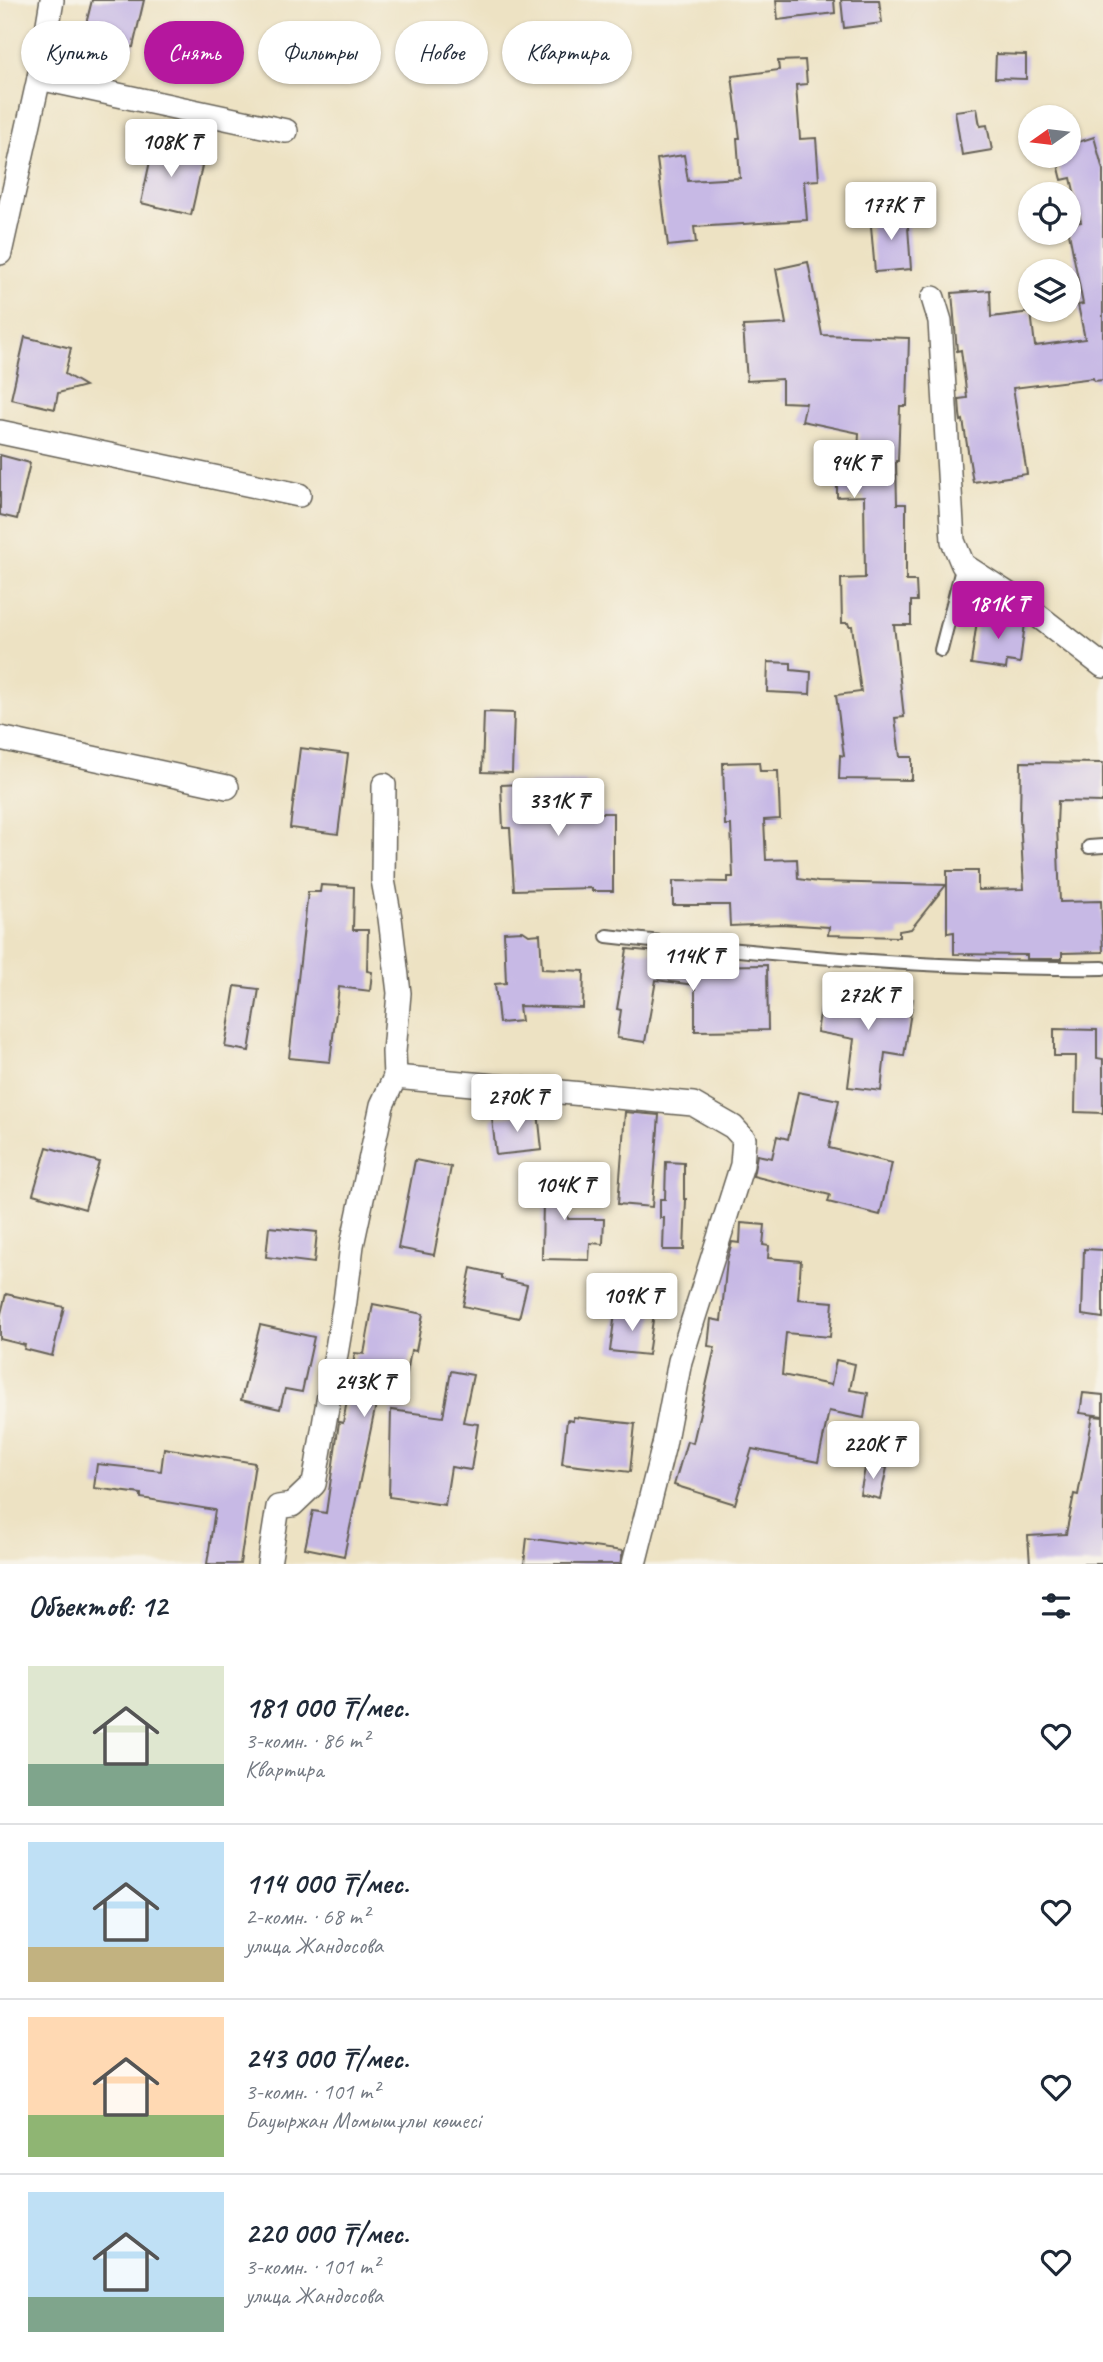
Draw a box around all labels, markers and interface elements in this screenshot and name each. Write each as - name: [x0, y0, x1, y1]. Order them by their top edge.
- chip: Купить: [21, 21, 130, 84]
- chip: Снять: [144, 21, 244, 84]
- chip: Фильтры: [258, 21, 381, 84]
- chip: Новое: [395, 21, 488, 84]
- chip: Квартира: [502, 21, 632, 84]
- north arrow: [1018, 105, 1082, 168]
- map controls: [1018, 105, 1081, 322]
- pin: 108K ₸: [114, 120, 228, 179]
- text: 108K ₸: [141, 127, 201, 156]
- pin: 177K ₸: [834, 182, 948, 242]
- button: locate: [1018, 182, 1081, 245]
- text: 177K ₸: [861, 190, 921, 219]
- button: layers: [1018, 259, 1081, 322]
- pin: 94K ₸: [805, 440, 903, 500]
- text: 94K ₸: [830, 448, 878, 477]
- pin: 181K ₸: [941, 582, 1055, 641]
- text: 181K ₸: [968, 589, 1028, 618]
- pin: 331K ₸: [501, 778, 615, 838]
- text: 331K ₸: [528, 786, 588, 815]
- pin: 114K ₸: [636, 934, 750, 993]
- text: 114K ₸: [663, 941, 723, 970]
- pin: 272K ₸: [811, 972, 925, 1032]
- text: 272K ₸: [838, 980, 898, 1009]
- pin: 270K ₸: [460, 1074, 574, 1134]
- text: 270K ₸: [487, 1082, 547, 1111]
- pin: 104K ₸: [507, 1162, 621, 1222]
- text: 104K ₸: [534, 1170, 594, 1199]
- pin: 109K ₸: [575, 1274, 689, 1333]
- text: 109K ₸: [602, 1281, 662, 1310]
- pin: 243K ₸: [307, 1360, 421, 1419]
- text: 243K ₸: [334, 1367, 394, 1396]
- pin: 220K ₸: [816, 1422, 930, 1481]
- text: 220K ₸: [843, 1429, 903, 1458]
- text: Объектов: 12: [28, 1587, 167, 1625]
- icon: filters: [1037, 1587, 1075, 1625]
- text: 181 000 ₸/мес.: [245, 1688, 409, 1726]
- icon: home: [84, 1694, 168, 1778]
- icon: heart: [1037, 1717, 1075, 1755]
- text: 3-комн. · 86 m²: [245, 1726, 369, 1755]
- text: Квартира: [245, 1755, 323, 1784]
- text: 114 000 ₸/мес.: [245, 1864, 409, 1902]
- icon: home: [84, 1870, 168, 1954]
- icon: heart: [1037, 1893, 1075, 1931]
- text: 2-комн. · 68 m²: [245, 1902, 369, 1931]
- text: улица Жандосова: [245, 1931, 383, 1960]
- text: 243 000 ₸/мес.: [245, 2039, 409, 2077]
- icon: home: [84, 2045, 168, 2129]
- icon: heart: [1037, 2068, 1075, 2106]
- text: 3-комн. · 101 m²: [245, 2077, 379, 2106]
- text: Бауыржан Момышұлы көшесі: [245, 2106, 481, 2135]
- text: 220 000 ₸/мес.: [245, 2214, 409, 2252]
- icon: home: [84, 2220, 168, 2304]
- icon: heart: [1037, 2243, 1075, 2281]
- text: 3-комн. · 101 m²: [245, 2252, 379, 2281]
- text: улица Жандосова: [245, 2281, 383, 2310]

